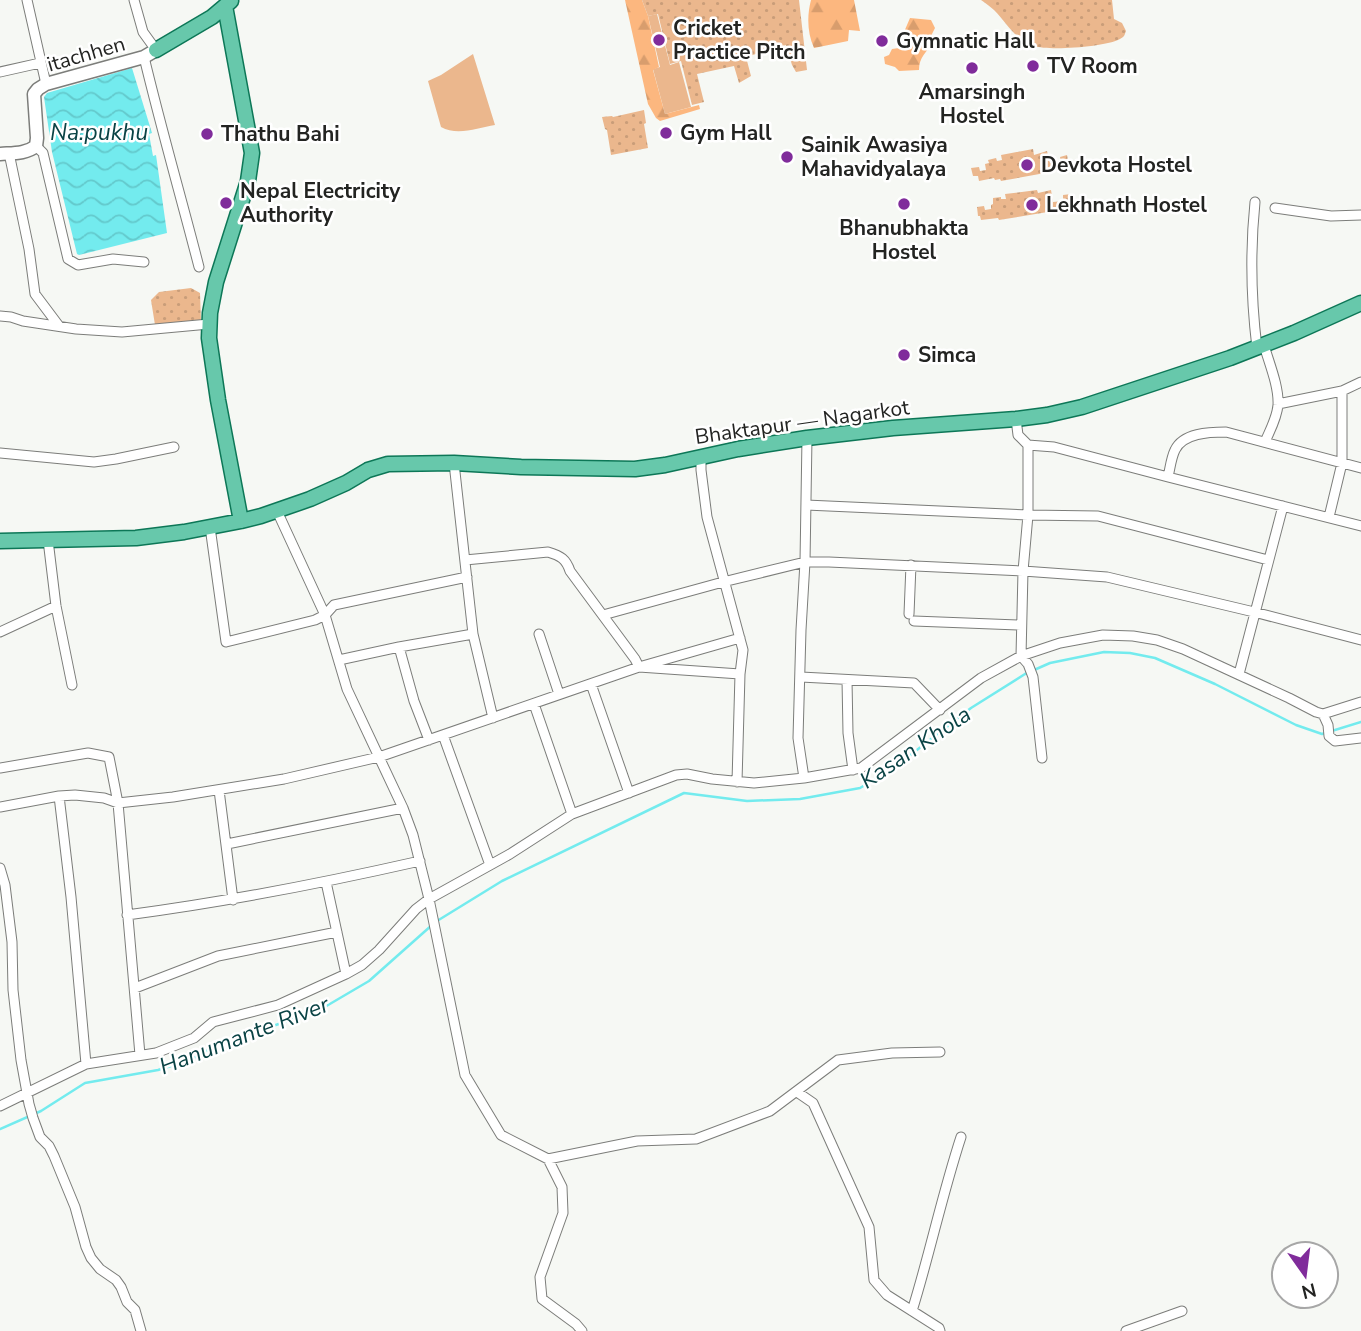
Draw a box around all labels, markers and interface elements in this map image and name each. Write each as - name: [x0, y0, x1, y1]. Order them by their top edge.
- place label: Cricket Practice Pitch: [673, 14, 805, 66]
- place label: Gymnatic Hall: [896, 27, 1035, 55]
- street label: itachhen: [44, 30, 128, 78]
- marker: Cricket Practice Pitch: [651, 32, 667, 48]
- marker: Gymnatic Hall: [874, 33, 890, 49]
- place label: TV Room: [1047, 52, 1138, 80]
- marker: TV Room: [1025, 58, 1041, 74]
- marker: Amarsingh Hostel: [964, 60, 980, 76]
- place label: Amarsingh Hostel: [919, 78, 1025, 130]
- water label: Na:pukhu: [50, 117, 148, 148]
- place label: Gym Hall: [680, 119, 772, 147]
- place label: Thathu Bahi: [221, 120, 340, 148]
- marker: Gym Hall: [658, 125, 674, 141]
- marker: Thathu Bahi: [199, 126, 215, 142]
- place label: Sainik Awasiya Mahavidyalaya: [801, 131, 948, 183]
- marker: Sainik Awasiya Mahavidyalaya: [779, 149, 795, 165]
- place label: Devkota Hostel: [1041, 151, 1192, 179]
- marker: Devkota Hostel: [1019, 157, 1035, 173]
- place label: Nepal Electricity Authority: [240, 177, 401, 229]
- place label: Lekhnath Hostel: [1046, 191, 1207, 219]
- marker: Nepal Electricity Authority: [218, 195, 234, 211]
- marker: Bhanubhakta Hostel: [896, 196, 912, 212]
- marker: Lekhnath Hostel: [1024, 197, 1040, 213]
- place label: Bhanubhakta Hostel: [839, 214, 969, 266]
- place label: Simca: [918, 341, 976, 369]
- marker: Simca: [896, 347, 912, 363]
- street label: Bhaktapur — Nagarkot: [693, 393, 912, 451]
- water label: Kasan Khola: [854, 699, 977, 796]
- water label: Hanumante River: [155, 989, 334, 1082]
- north arrow: [1270, 1240, 1340, 1310]
- text: N: [1299, 1276, 1319, 1305]

